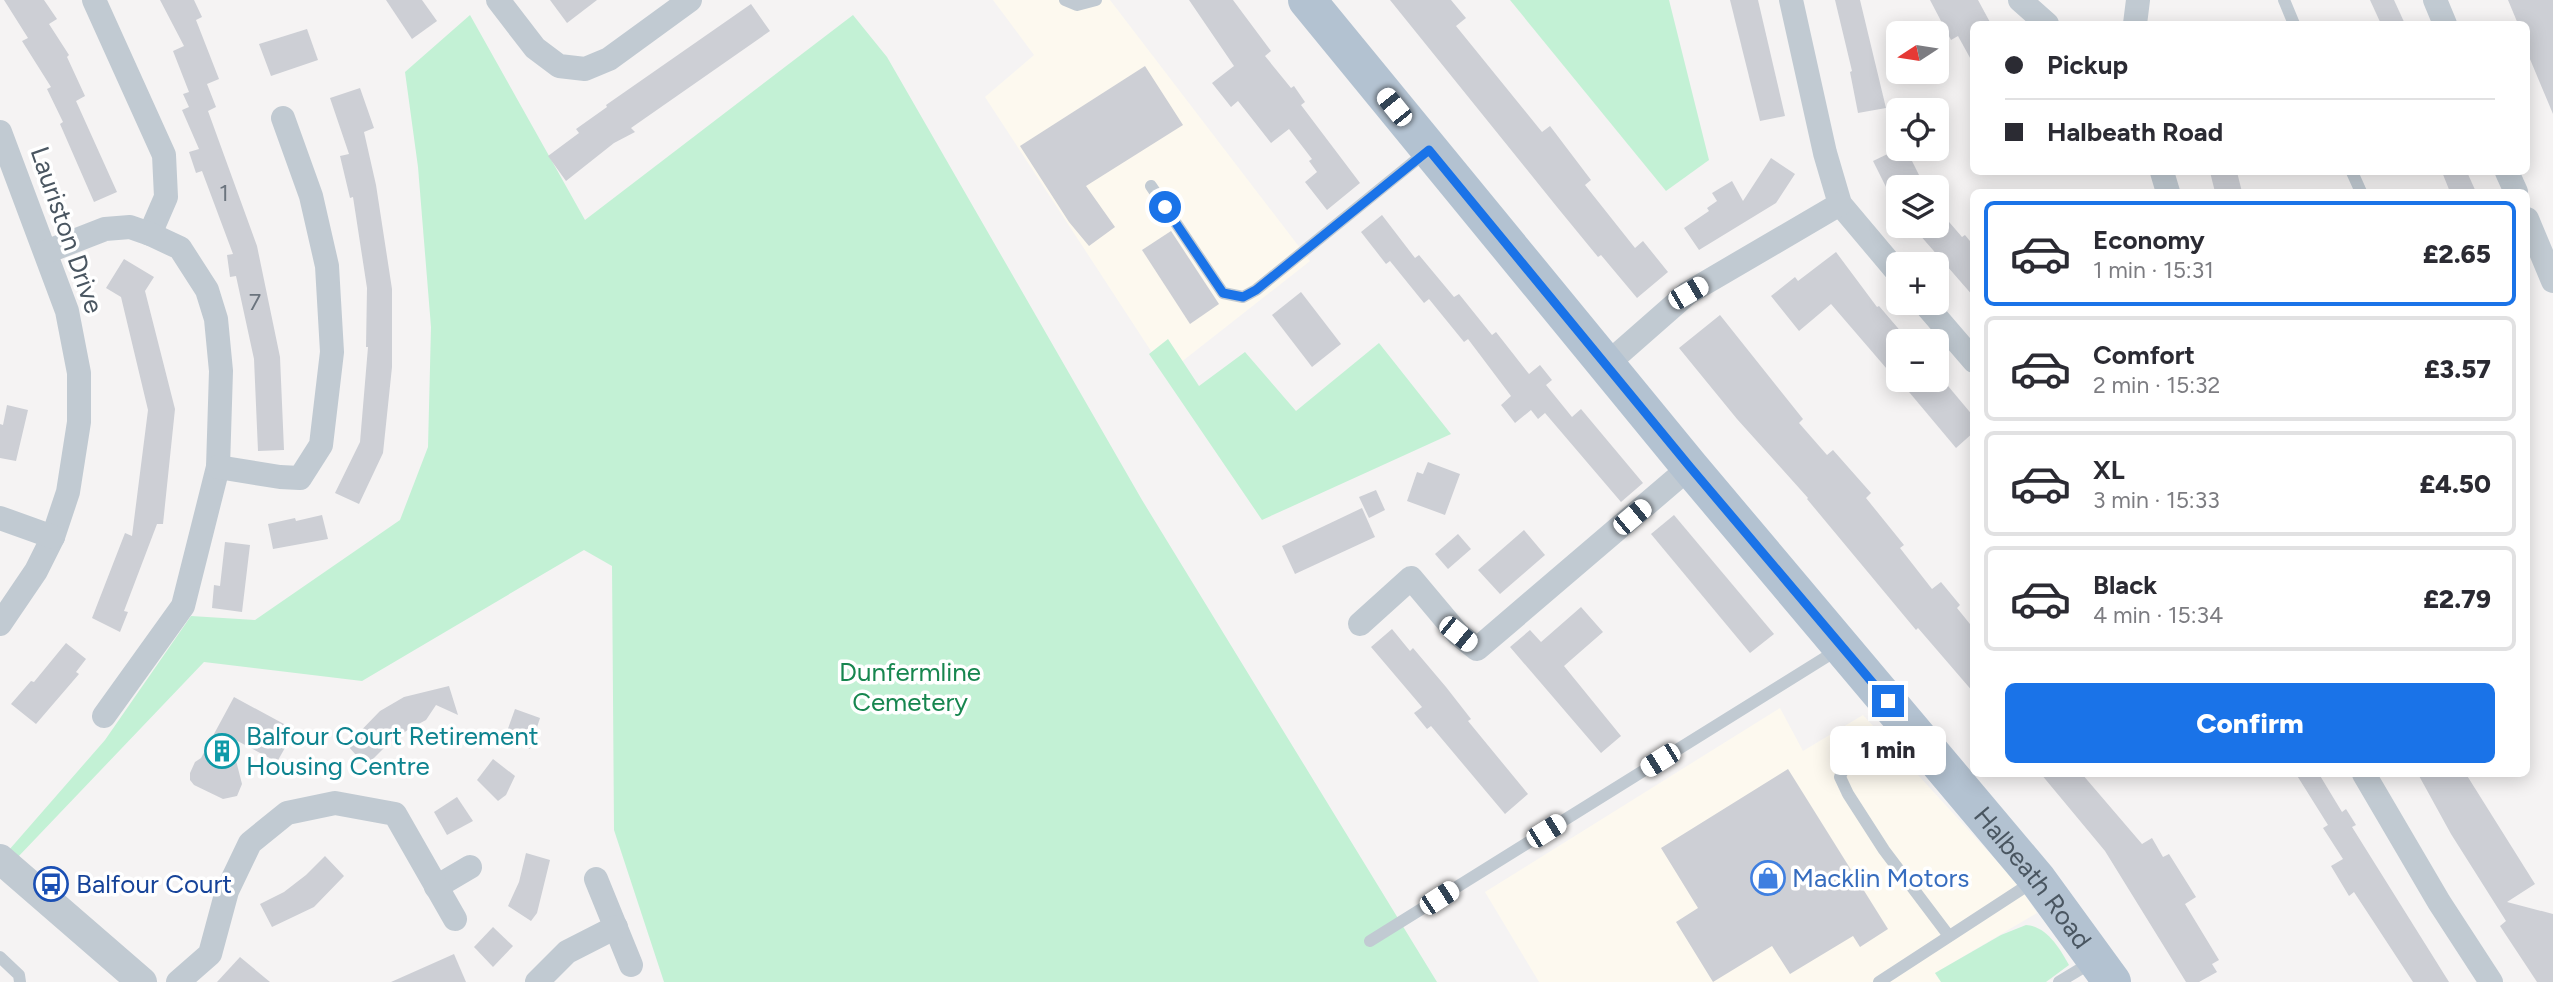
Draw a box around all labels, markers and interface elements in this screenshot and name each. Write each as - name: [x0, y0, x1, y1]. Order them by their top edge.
- north arrow: [1886, 21, 1950, 84]
- map controls: [1886, 21, 1949, 392]
- text: Pickup: [2047, 49, 2128, 81]
- car: [1373, 84, 1416, 130]
- button: locate: [1886, 98, 1949, 161]
- text: Halbeath Road: [2047, 116, 2223, 148]
- street label: Lauriston Drive: [24, 142, 110, 318]
- button: layers: [1886, 175, 1949, 238]
- house number: 1: [219, 179, 229, 207]
- route start: [1149, 191, 1181, 223]
- icon: car: [2009, 222, 2072, 285]
- text: Economy: [2093, 224, 2205, 256]
- text: £2.65: [2423, 238, 2491, 270]
- button: +: [1886, 252, 1949, 315]
- text: 1 min · 15:31: [2093, 256, 2214, 284]
- car: [1665, 273, 1712, 313]
- house number: 7: [249, 288, 261, 316]
- button: −: [1886, 329, 1949, 392]
- icon: car: [2009, 337, 2072, 400]
- text: Comfort: [2093, 339, 2195, 371]
- text: £3.57: [2424, 353, 2491, 385]
- text: 2 min · 15:32: [2093, 371, 2220, 399]
- icon: car: [2009, 452, 2072, 515]
- text: XL: [2093, 454, 2125, 486]
- text: £4.50: [2420, 468, 2491, 500]
- text: 3 min · 15:33: [2093, 486, 2220, 514]
- car: [1610, 495, 1655, 539]
- icon: car: [2009, 567, 2072, 630]
- text: Black: [2093, 569, 2157, 601]
- text: £2.79: [2423, 583, 2491, 615]
- text: 4 min · 15:34: [2093, 601, 2223, 629]
- car: [1436, 613, 1481, 655]
- park label: Dunfermline Cemetery: [839, 656, 981, 718]
- button: Confirm: [2005, 683, 2495, 763]
- route end: [1872, 685, 1904, 717]
- place label: Balfour Court Retirement Housing Centre: [246, 720, 539, 782]
- callout: 1 min: [1830, 726, 1946, 774]
- building icon: Balfour Court Retirement Housing Centre: [203, 732, 241, 770]
- text: 1 min: [1861, 736, 1915, 764]
- car: [1637, 740, 1684, 780]
- street label: Halbeath Road: [1967, 800, 2098, 955]
- car: [1523, 811, 1570, 851]
- shop icon: Macklin Motors: [1749, 859, 1787, 897]
- place label: Macklin Motors: [1792, 862, 1969, 894]
- bus stop icon: Balfour Court: [32, 865, 70, 903]
- place label: Balfour Court: [76, 868, 232, 900]
- car: [1416, 878, 1463, 918]

